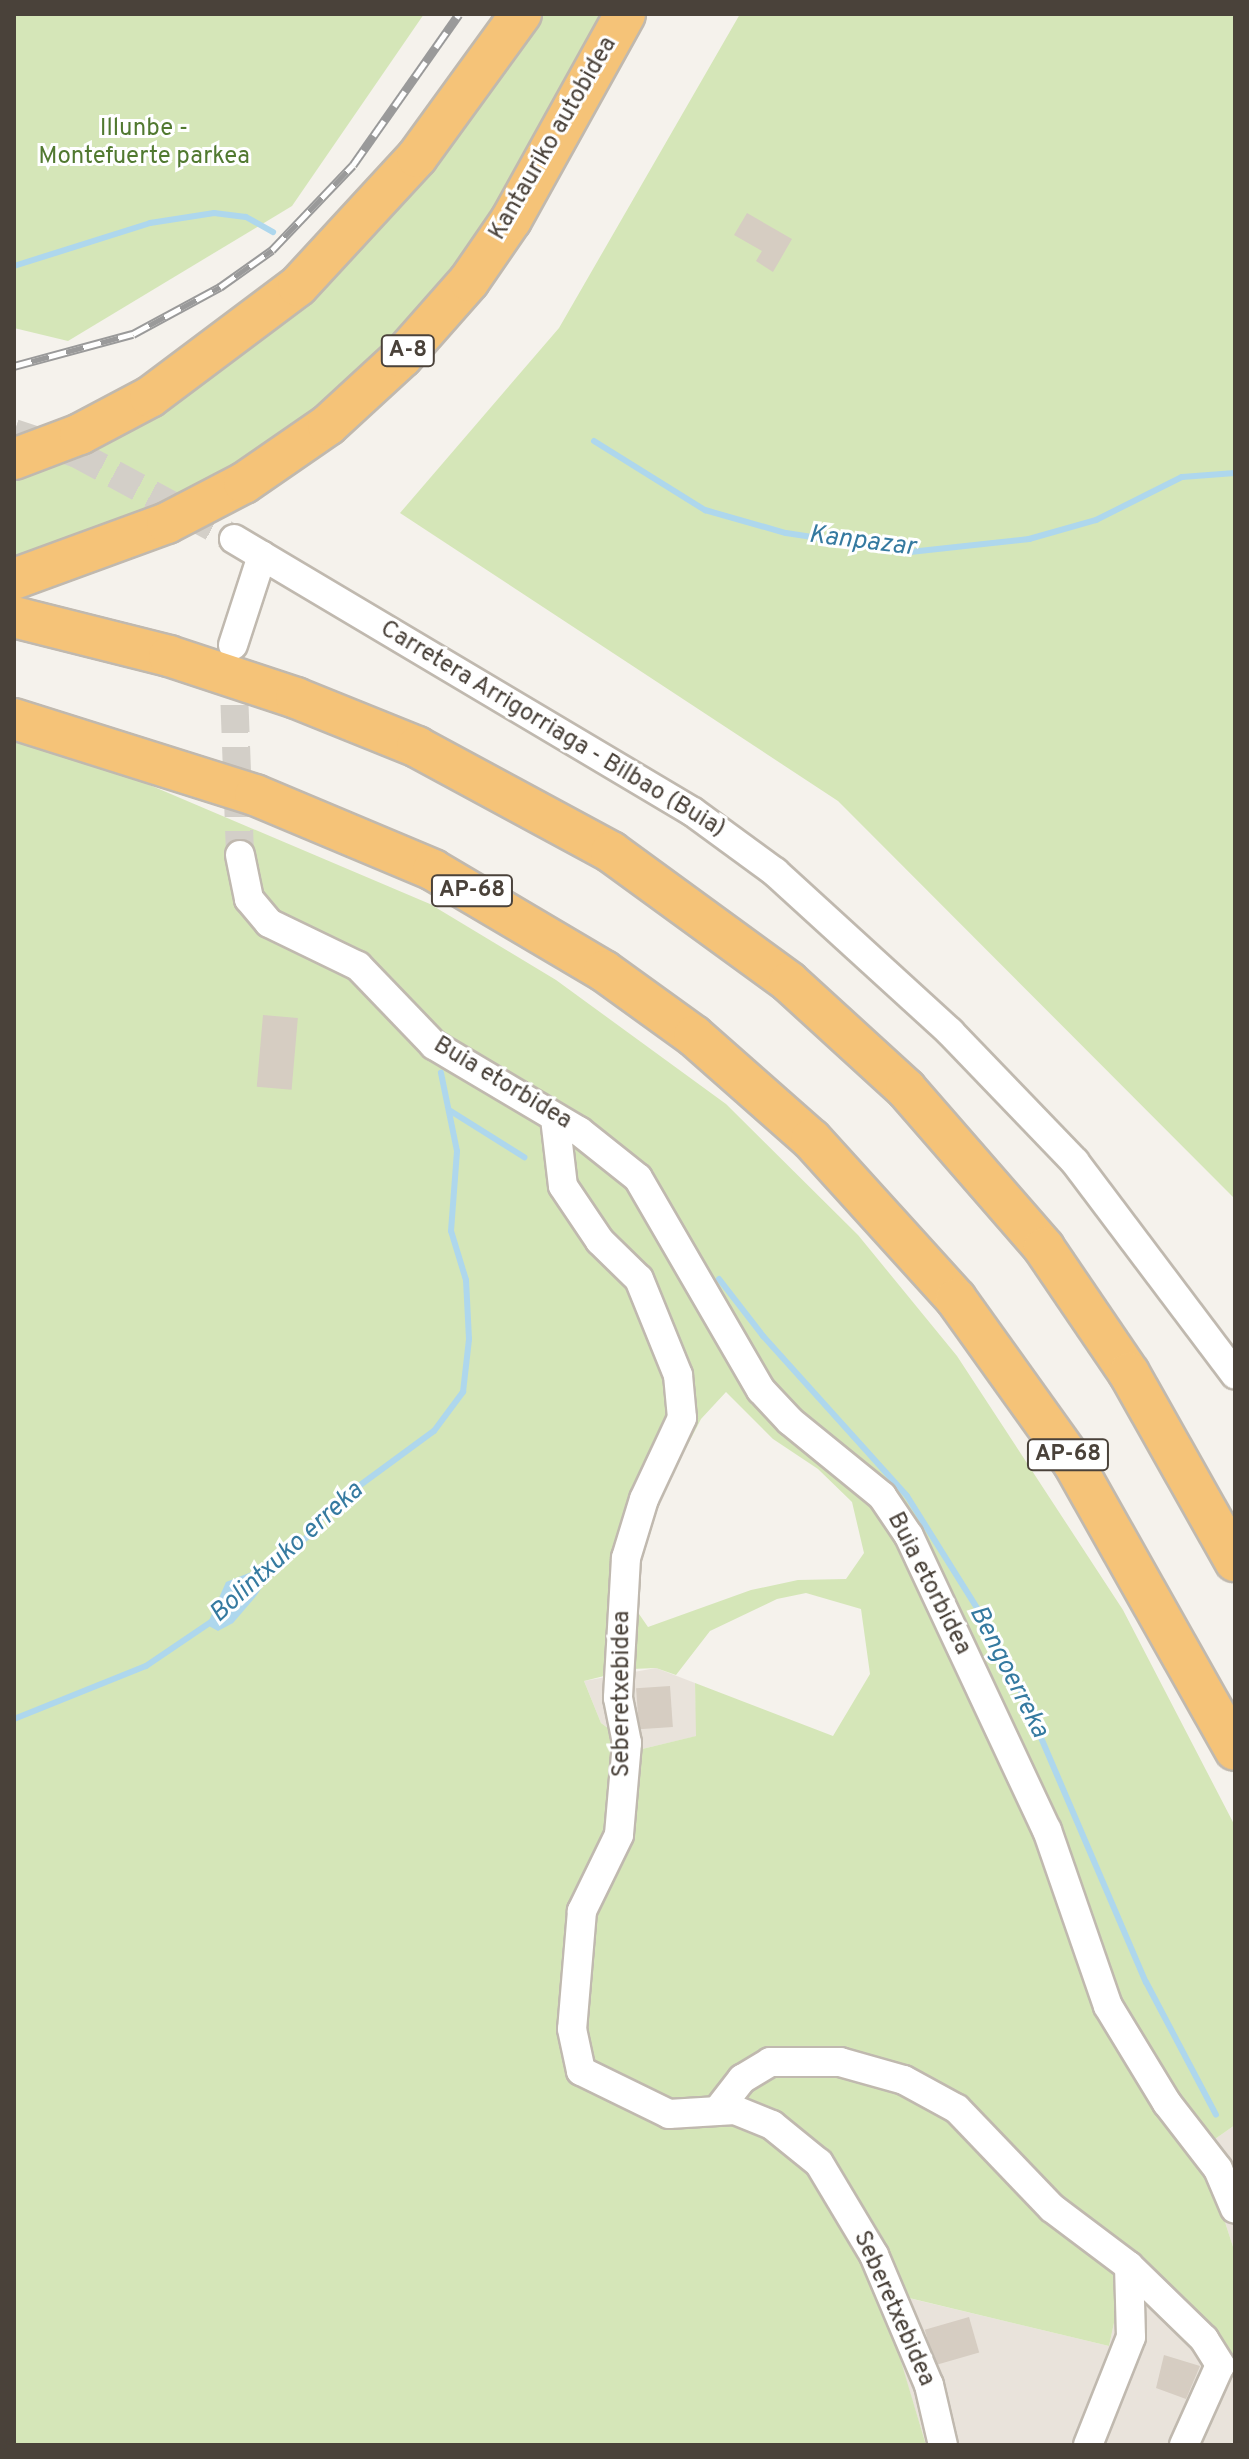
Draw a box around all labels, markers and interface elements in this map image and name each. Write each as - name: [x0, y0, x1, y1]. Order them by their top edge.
- street label: Kantauriko autobidea: [484, 32, 624, 246]
- park label: Illunbe - Montefuerte parkea: [38, 116, 250, 172]
- road number: A-8: [380, 333, 436, 369]
- water label: Kanpazar: [807, 520, 917, 564]
- street label: Carretera Arrigorriaga - Bilbao (Buia): [374, 615, 730, 845]
- road number: AP-68: [430, 873, 514, 909]
- street label: Buia etorbidea: [428, 1031, 576, 1137]
- road number: AP-68: [1026, 1437, 1110, 1473]
- water label: Bolintxuko erreka: [204, 1476, 370, 1630]
- street label: Buia etorbidea: [880, 1508, 976, 1660]
- water label: Bengoerreka: [961, 1601, 1055, 1743]
- street label: Seberetxebidea: [609, 1611, 637, 1777]
- street label: Seberetxebidea: [846, 2227, 940, 2391]

